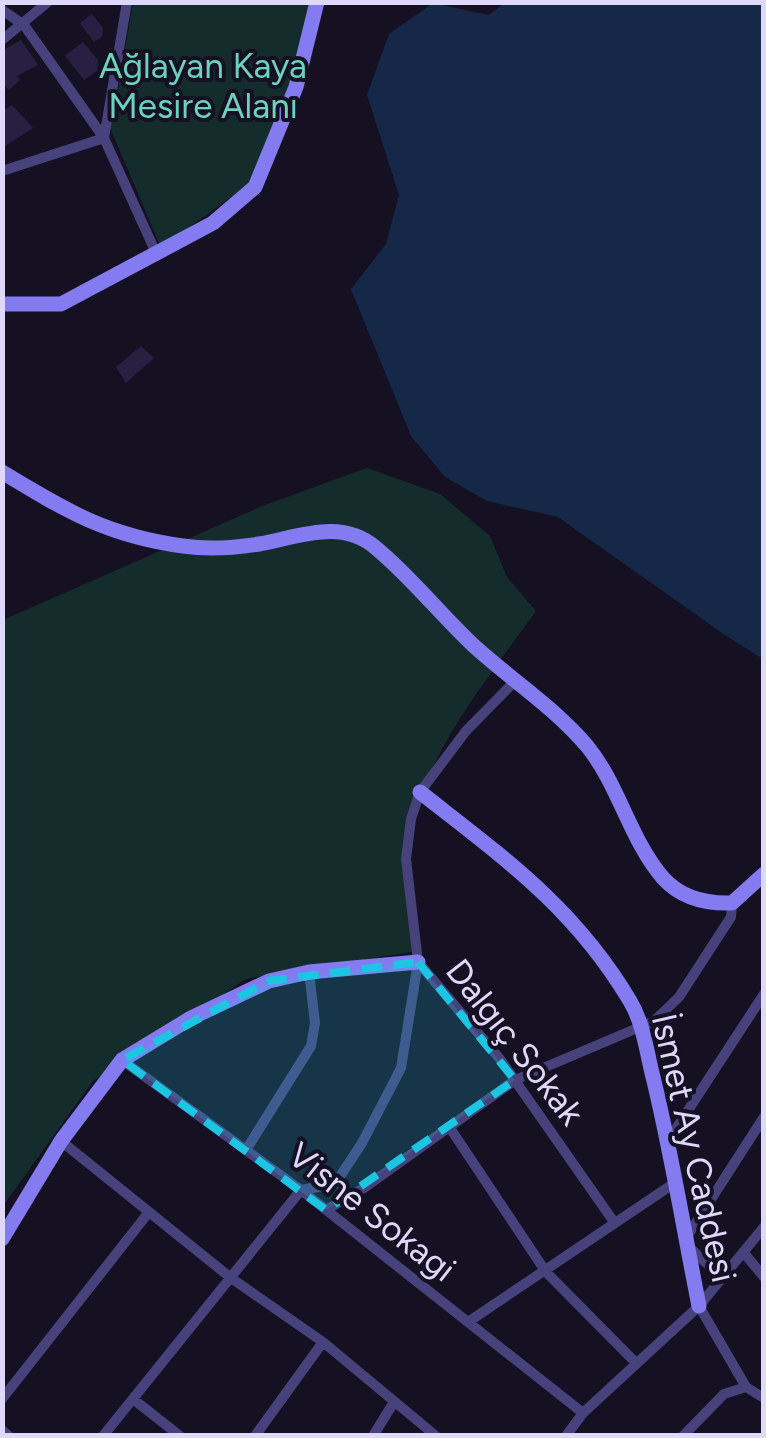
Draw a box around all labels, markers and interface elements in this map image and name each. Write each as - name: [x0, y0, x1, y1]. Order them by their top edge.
- park label: Ağlayan Kaya Mesire Alanı: [99, 45, 307, 127]
- street label: Dalgıç Sokak: [437, 951, 593, 1133]
- street label: İsmet Ay Caddesi: [643, 1010, 745, 1286]
- street label: Visne Sokagi: [280, 1134, 464, 1290]

